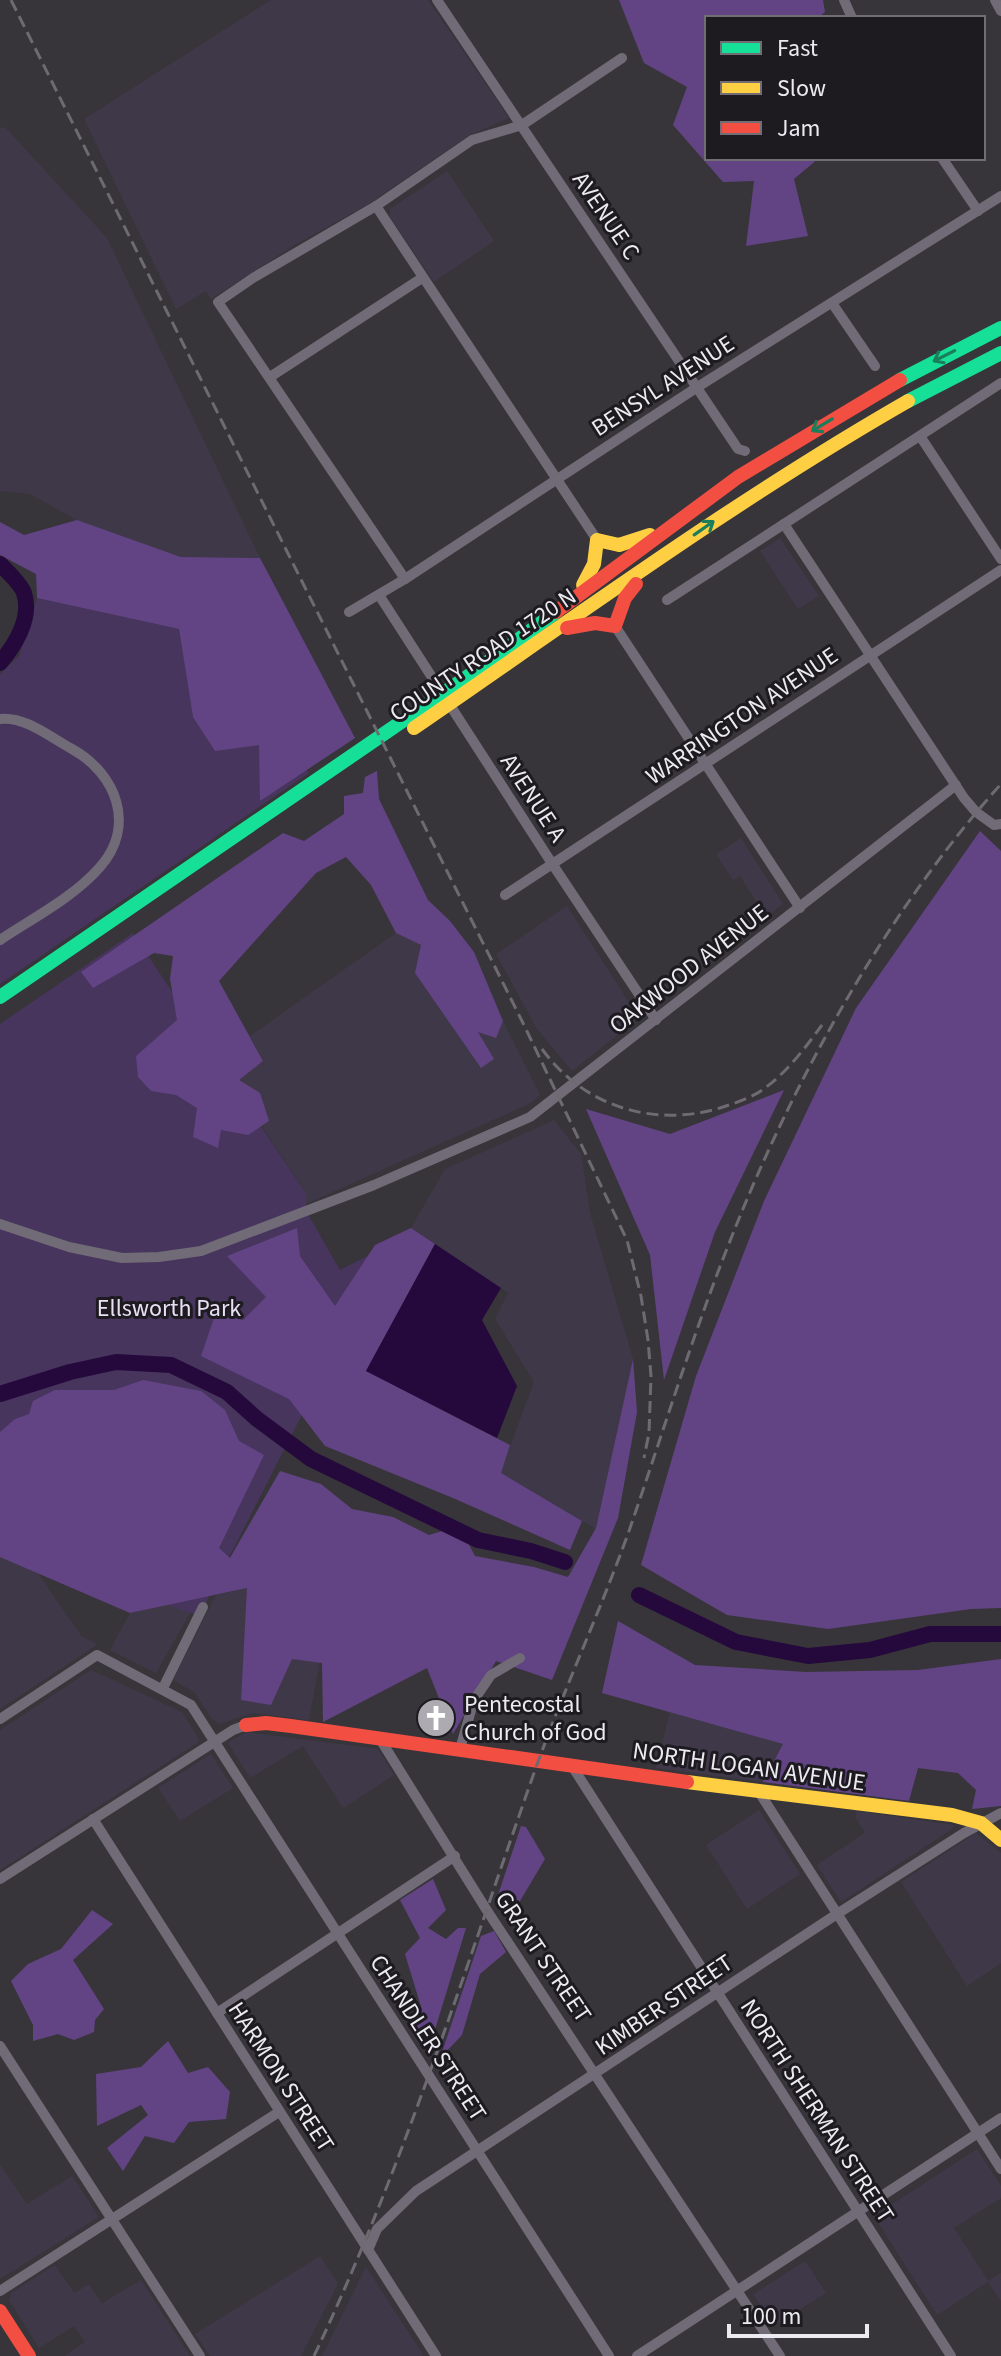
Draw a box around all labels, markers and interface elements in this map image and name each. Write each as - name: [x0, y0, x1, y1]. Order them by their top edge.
- legend: [705, 16, 985, 160]
- text: Fast: [777, 31, 818, 66]
- text: Slow: [777, 71, 826, 106]
- text: Jam: [777, 111, 821, 146]
- street label: AVENUE C: [564, 165, 648, 267]
- street label: BENSYL AVENUE: [585, 327, 741, 445]
- one-way arrow: [933, 349, 957, 364]
- one-way arrow: [811, 418, 834, 434]
- one-way arrow: [693, 520, 715, 537]
- street label: COUNTY ROAD 1720 N: [383, 579, 583, 731]
- street label: WARRINGTON AVENUE: [639, 638, 845, 794]
- street label: AVENUE A: [491, 747, 575, 849]
- street label: OAKWOOD AVENUE: [602, 896, 776, 1042]
- park label: Ellsworth Park: [97, 1291, 241, 1326]
- place label: Pentecostal Church of God: [464, 1687, 607, 1750]
- church icon: Pentecostal Church of God: [415, 1697, 457, 1739]
- street label: NORTH LOGAN AVENUE: [630, 1733, 868, 1801]
- street label: GRANT STREET: [486, 1884, 600, 2030]
- street label: KIMBER STREET: [588, 1946, 740, 2064]
- street label: CHANDLER STREET: [361, 1948, 495, 2128]
- street label: NORTH SHERMAN STREET: [731, 1992, 903, 2230]
- street label: HARMON STREET: [219, 1995, 343, 2159]
- scale bar: [729, 2288, 867, 2338]
- text: 100 m: [741, 2299, 801, 2334]

